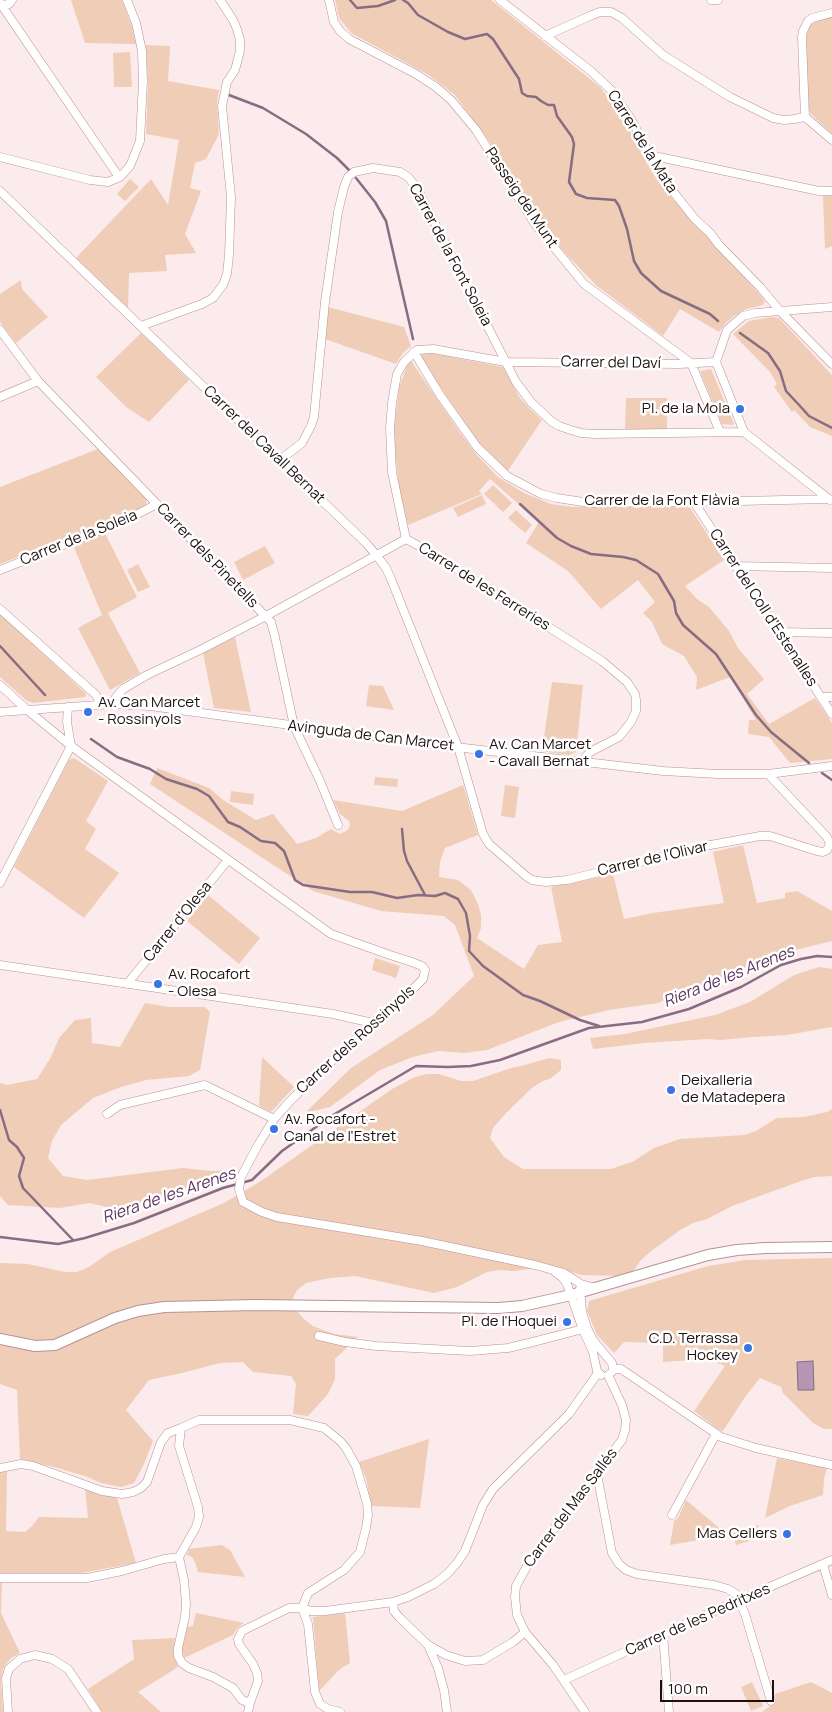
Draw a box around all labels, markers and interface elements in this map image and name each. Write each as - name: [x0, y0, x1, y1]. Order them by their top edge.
- street label: Carrer de la Mata: [603, 87, 681, 197]
- street label: Passeig del Munt: [481, 144, 561, 252]
- street label: Carrer de la Font Soleia: [405, 181, 495, 329]
- street label: Carrer del Daví: [561, 353, 661, 373]
- street label: Carrer del Cavall Bernat: [199, 382, 329, 508]
- place label: Pl. de la Mola: [642, 400, 730, 418]
- marker: Pl. de la Mola: [734, 403, 746, 415]
- street label: Carrer de la Font Flàvia: [584, 492, 740, 510]
- street label: Carrer dels Pinetells: [152, 500, 262, 612]
- street label: Carrer de la Soleia: [18, 506, 140, 570]
- street label: Carrer del Coll d'Estenalles: [705, 526, 821, 690]
- street label: Carrer de les Ferreries: [415, 539, 553, 635]
- place label: Av. Can Marcet - Rossinyols: [98, 694, 200, 729]
- marker: Av. Can Marcet - Rossinyols: [82, 706, 94, 718]
- street label: Avinguda de Can Marcet: [287, 717, 455, 755]
- place label: Av. Can Marcet - Cavall Bernat: [489, 736, 591, 771]
- marker: Av. Can Marcet - Cavall Bernat: [473, 748, 485, 760]
- street label: Carrer de l'Olivar: [596, 838, 710, 880]
- street label: Carrer d'Olesa: [140, 878, 216, 966]
- water label: Riera de les Arenes: [661, 942, 797, 1012]
- place label: Av. Rocafort - Olesa: [168, 966, 250, 1001]
- marker: Av. Rocafort - Olesa: [152, 978, 164, 990]
- street label: Carrer dels Rossinyols: [293, 982, 419, 1098]
- place label: Deixalleria de Matadepera: [681, 1072, 785, 1107]
- marker: Deixalleria de Matadepera: [665, 1084, 677, 1096]
- place label: Av. Rocafort - Canal de l'Estret: [284, 1111, 396, 1146]
- marker: Av. Rocafort - Canal de l'Estret: [268, 1123, 280, 1135]
- water label: Riera de les Arenes: [100, 1164, 238, 1228]
- place label: Pl. de l'Hoquei: [462, 1313, 557, 1331]
- marker: Pl. de l'Hoquei: [561, 1316, 573, 1328]
- place label: C.D. Terrassa Hockey: [649, 1330, 738, 1365]
- marker: C.D. Terrassa Hockey: [742, 1342, 754, 1354]
- street label: Carrer del Mas Sallés: [520, 1445, 622, 1571]
- place label: Mas Cellers: [697, 1525, 777, 1543]
- marker: Mas Cellers: [781, 1528, 793, 1540]
- street label: Carrer de les Pedritxes: [623, 1580, 773, 1660]
- scale bar: [662, 1670, 776, 1702]
- text: 100 m: [668, 1678, 708, 1699]

